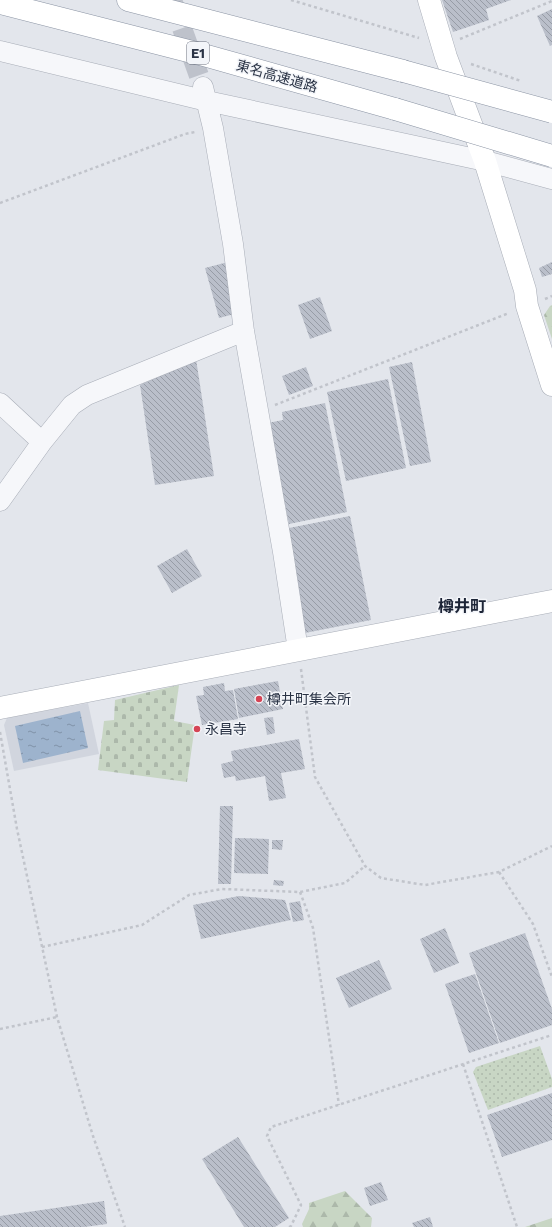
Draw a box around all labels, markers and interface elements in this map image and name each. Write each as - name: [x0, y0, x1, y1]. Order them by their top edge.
- road number: E1: [187, 42, 209, 64]
- street label: 東名高速道路: [234, 57, 320, 95]
- district label: 樽井町: [438, 597, 486, 616]
- place label: 樽井町集会所: [267, 691, 351, 707]
- marker: 樽井町集会所: [254, 694, 264, 704]
- place label: 永昌寺: [205, 721, 247, 737]
- marker: 永昌寺: [192, 724, 202, 734]

